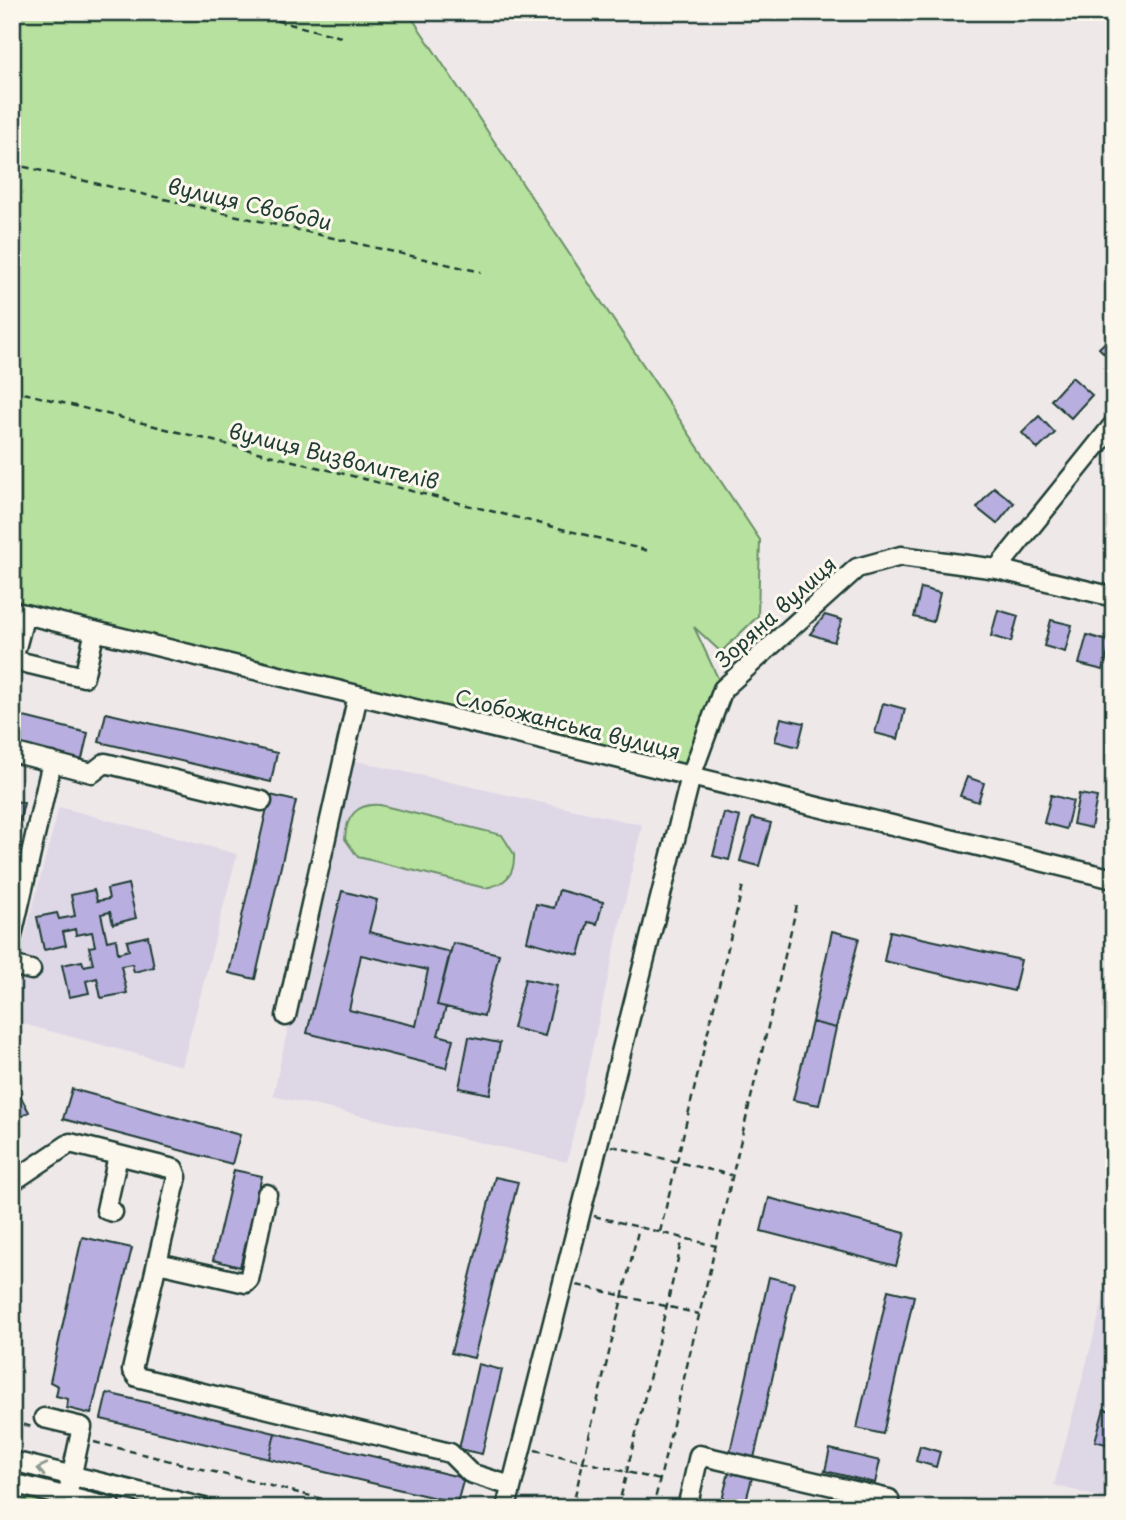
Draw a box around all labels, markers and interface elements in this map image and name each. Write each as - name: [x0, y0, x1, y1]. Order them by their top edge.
- street label: вулиця Свободи: [165, 169, 335, 237]
- street label: вулиця Визволителів: [226, 413, 442, 497]
- street label: Зоряна вулиця: [707, 548, 843, 674]
- street label: Слобожанська вулиця: [452, 679, 684, 767]
- one-way arrow: [37, 1462, 49, 1477]

